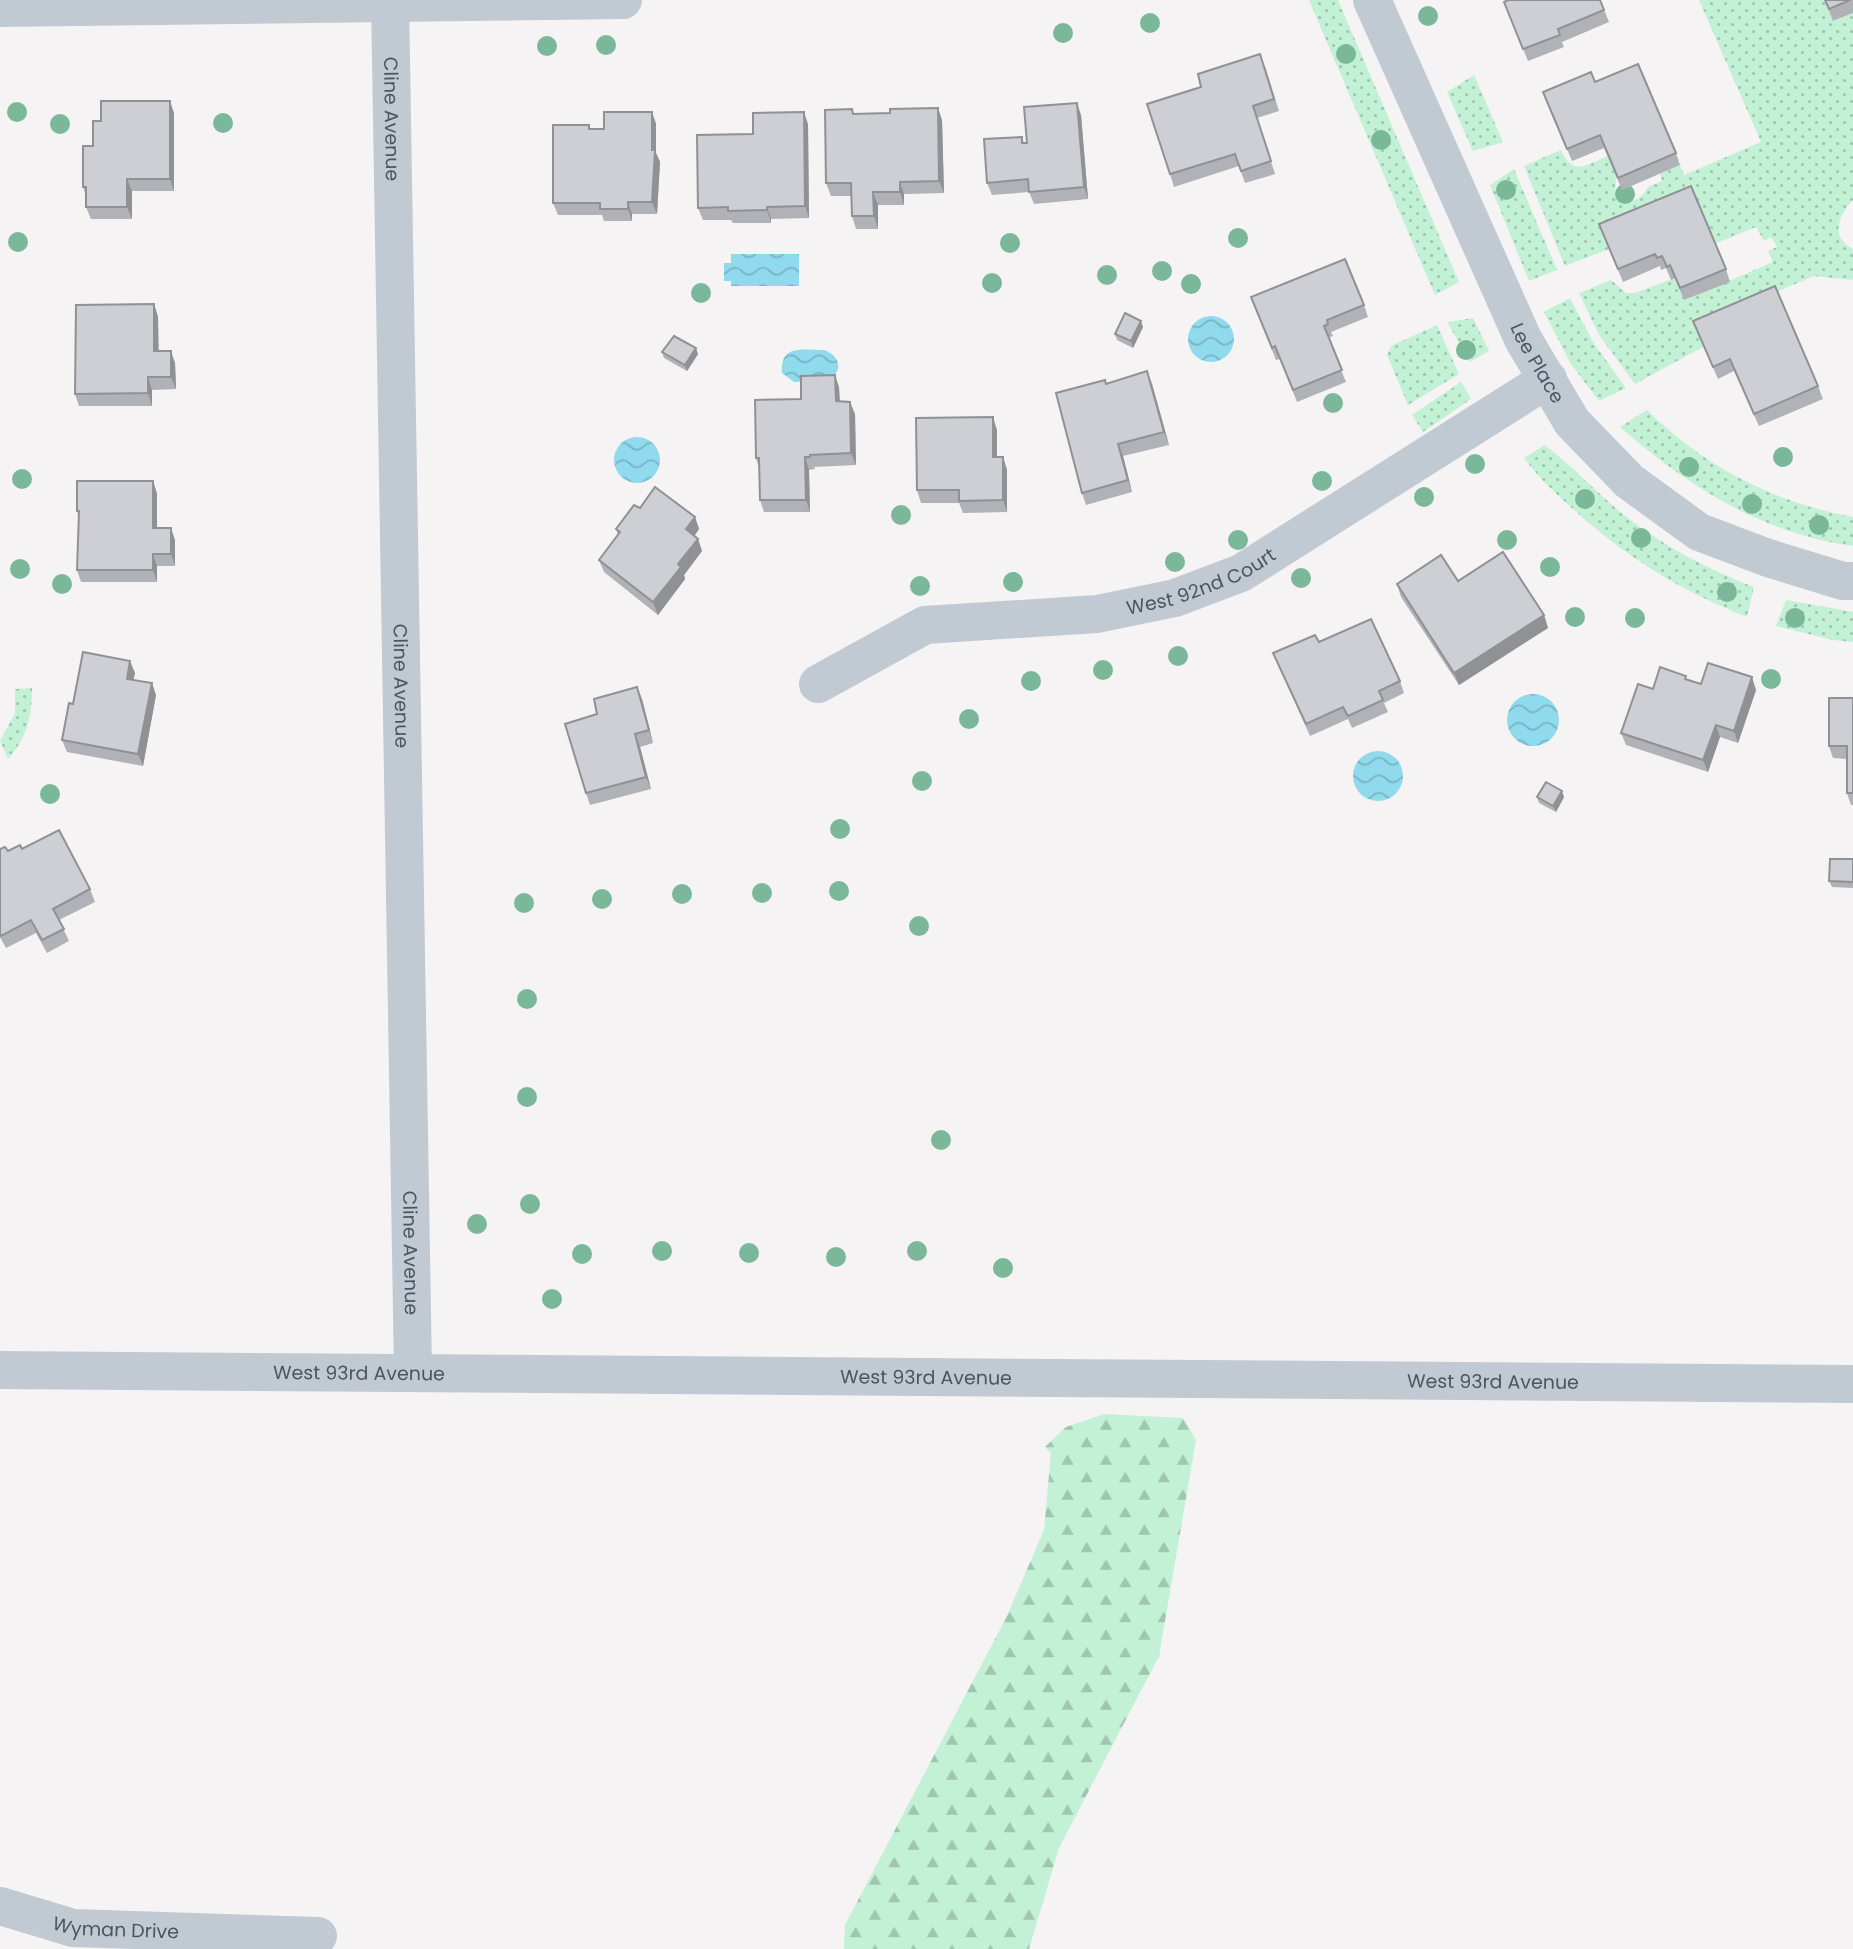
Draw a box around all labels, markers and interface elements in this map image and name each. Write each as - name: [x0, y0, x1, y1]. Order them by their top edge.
- street label: Cline Avenue: [377, 57, 406, 181]
- street label: Lee Place: [1504, 319, 1571, 408]
- street label: West 92nd Court: [1124, 541, 1281, 622]
- street label: Cline Avenue: [386, 623, 416, 748]
- street label: Cline Avenue: [396, 1190, 425, 1315]
- street label: West 93rd Avenue: [273, 1359, 445, 1387]
- street label: West 93rd Avenue: [840, 1363, 1012, 1392]
- street label: West 93rd Avenue: [1407, 1368, 1579, 1396]
- street label: Wyman Drive: [49, 1910, 179, 1945]

